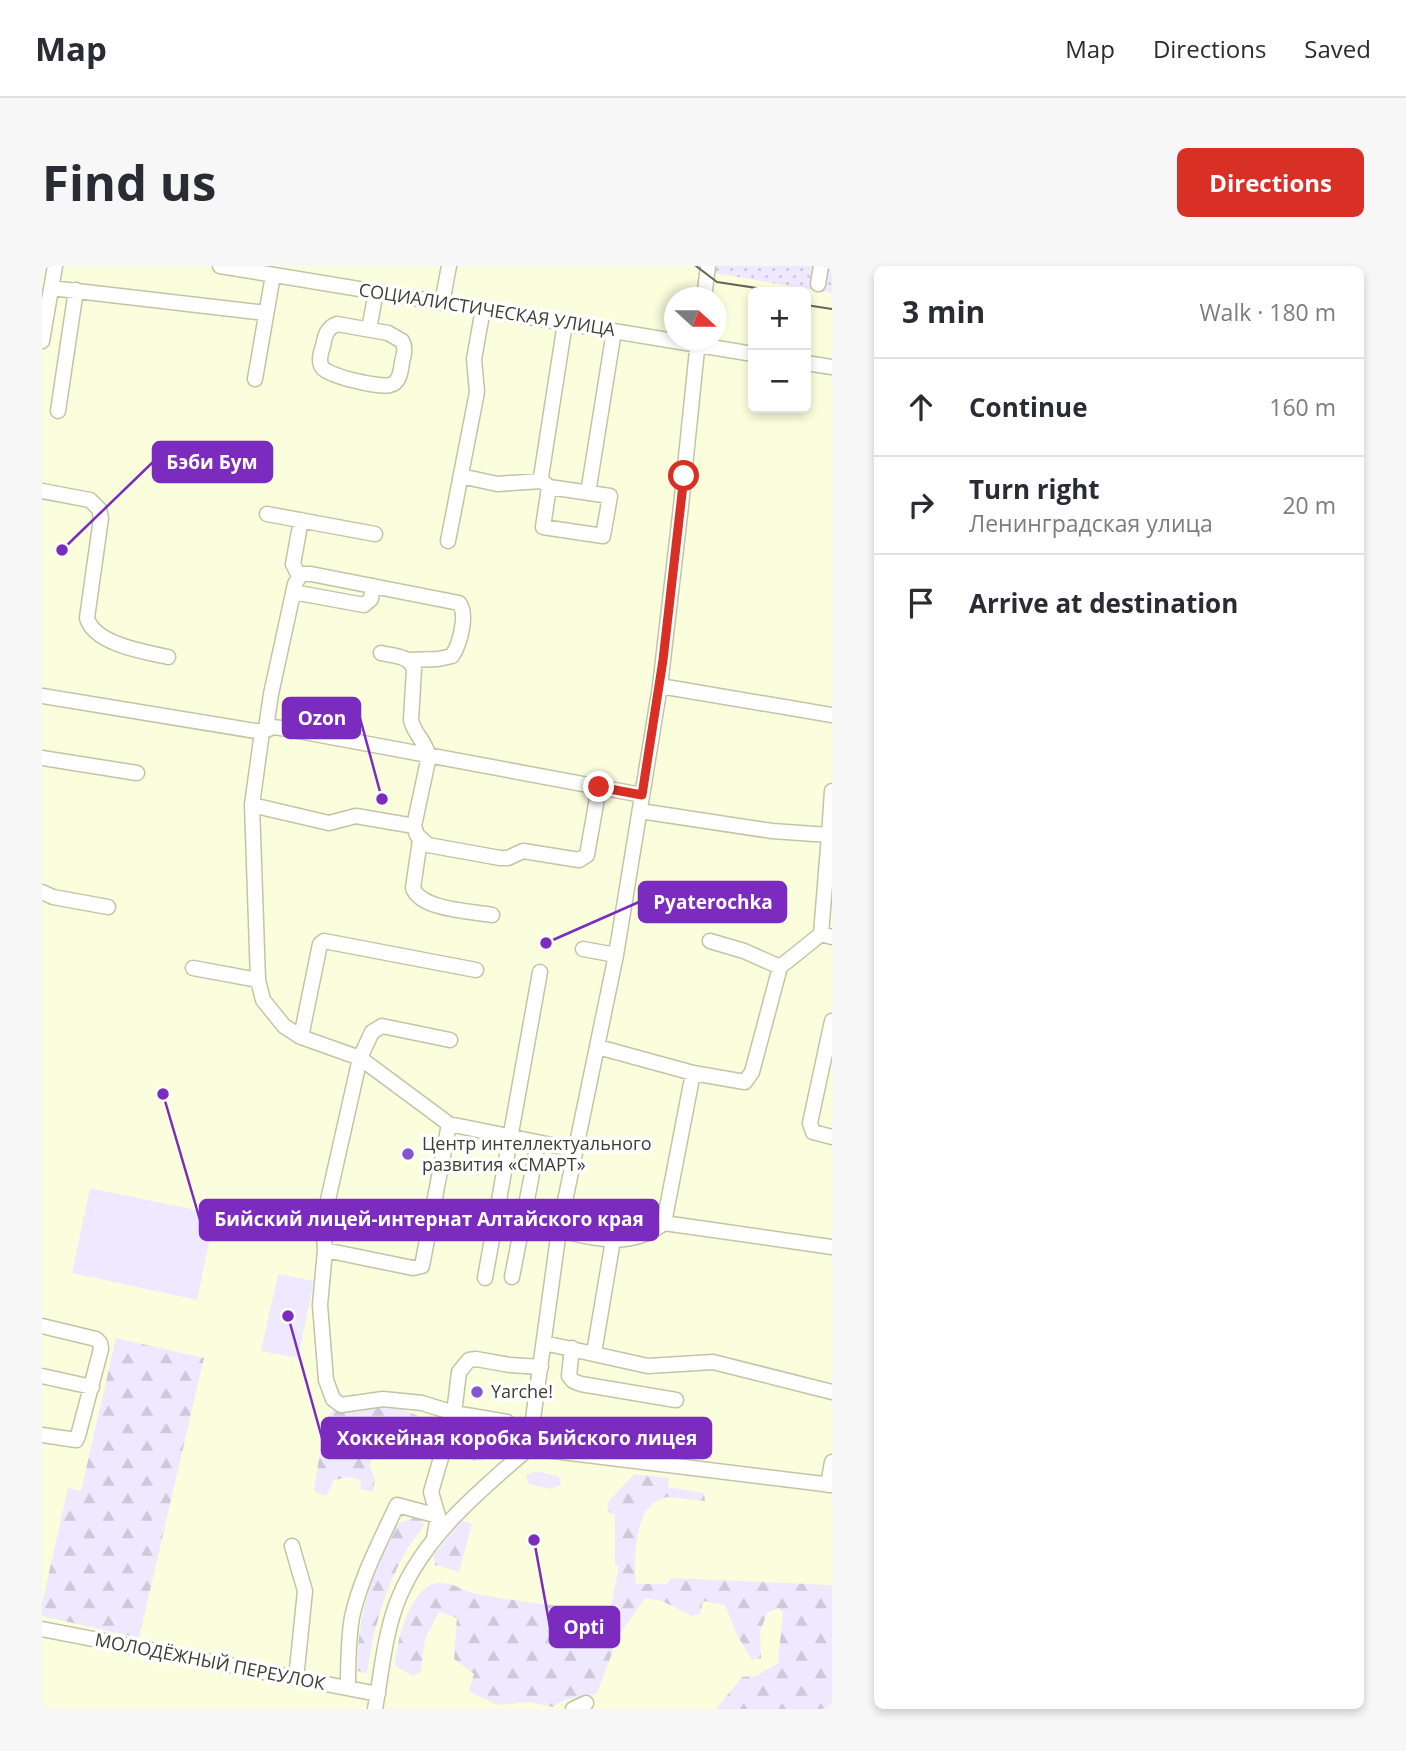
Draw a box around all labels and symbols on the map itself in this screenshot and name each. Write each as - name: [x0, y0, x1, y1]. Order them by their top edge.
- street label: СОЦИАЛИСТИЧЕСКАЯ УЛИЦА: [357, 277, 618, 341]
- north arrow: [664, 287, 727, 350]
- callout: Бэби Бум: [153, 442, 272, 482]
- text: Бэби Бум: [166, 449, 258, 475]
- route start: [668, 460, 699, 491]
- callout: Ozon: [283, 698, 360, 738]
- text: Ozon: [298, 705, 346, 731]
- route end: [583, 771, 614, 802]
- callout: Pyaterochka: [639, 882, 786, 922]
- text: Pyaterochka: [653, 889, 773, 915]
- place label: Центр интеллектуального развития «СМАРТ»: [422, 1131, 652, 1176]
- marker: Центр интеллектуального развития «СМАРТ»: [400, 1146, 416, 1162]
- callout: Бийский лицей-интернат Алтайского края: [200, 1200, 658, 1240]
- text: Бийский лицей-интернат Алтайского края: [214, 1206, 644, 1232]
- place label: Yarche!: [491, 1379, 553, 1403]
- marker: Yarche!: [469, 1384, 485, 1400]
- callout: Хоккейная коробка Бийского лицея: [322, 1418, 711, 1458]
- text: Хоккейная коробка Бийского лицея: [337, 1425, 697, 1451]
- callout: Opti: [550, 1607, 619, 1647]
- text: Opti: [563, 1614, 605, 1640]
- street label: МОЛОДЁЖНЫЙ ПЕРЕУЛОК: [93, 1627, 327, 1695]

